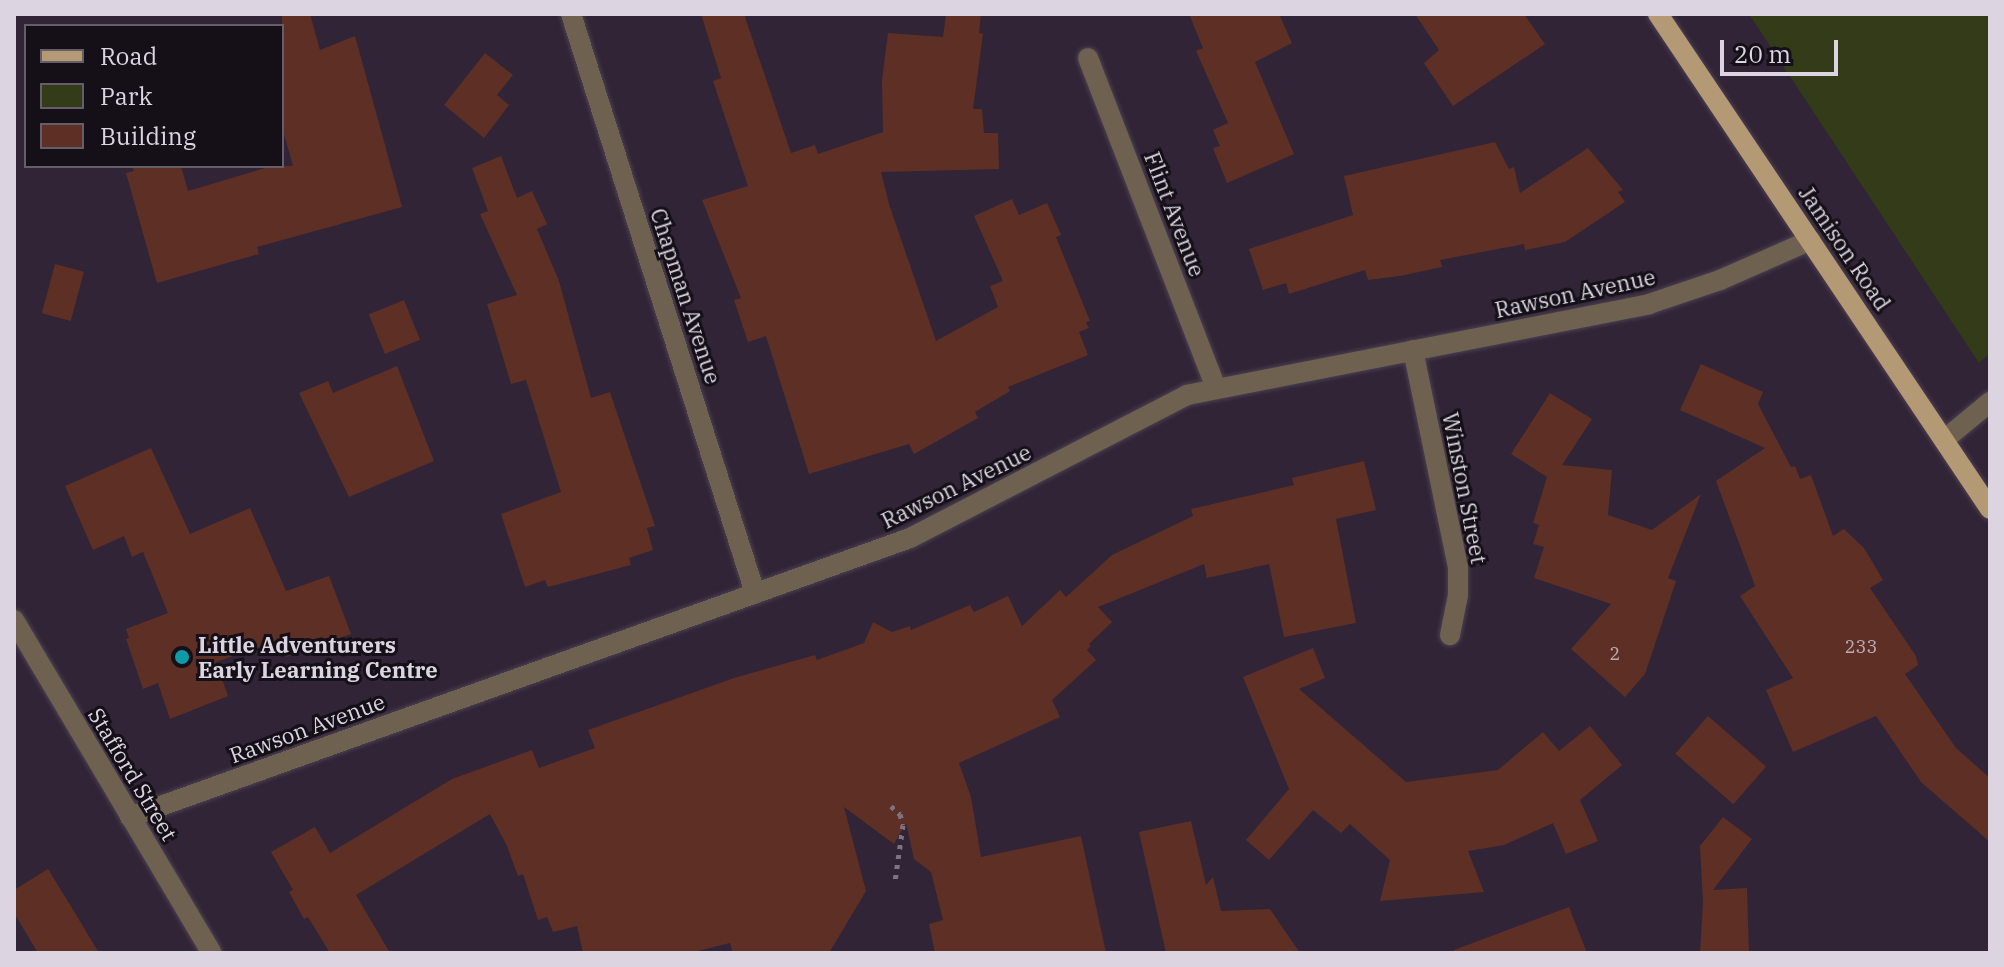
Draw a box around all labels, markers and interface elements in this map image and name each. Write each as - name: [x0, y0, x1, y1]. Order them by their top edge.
- legend: [24, 24, 284, 168]
- scale bar: [1724, 24, 1842, 74]
- text: 20 m: [1734, 38, 1791, 70]
- text: Road: [100, 40, 157, 72]
- text: Park: [100, 80, 152, 112]
- text: Building: [100, 120, 196, 152]
- street label: Flint Avenue: [1139, 148, 1211, 280]
- street label: Jamison Road: [1794, 181, 1896, 315]
- street label: Chapman Avenue: [645, 205, 727, 387]
- street label: Rawson Avenue: [1492, 263, 1658, 323]
- street label: Winston Street: [1437, 410, 1493, 566]
- street label: Rawson Avenue: [877, 438, 1035, 534]
- place label: Little Adventurers Early Learning Centre: [198, 631, 438, 682]
- house number: 233: [1845, 636, 1877, 658]
- house number: 2: [1610, 643, 1620, 665]
- marker: Little Adventurers Early Learning Centre: [173, 648, 191, 666]
- street label: Rawson Avenue: [226, 688, 388, 768]
- street label: Stafford Street: [83, 703, 183, 845]

